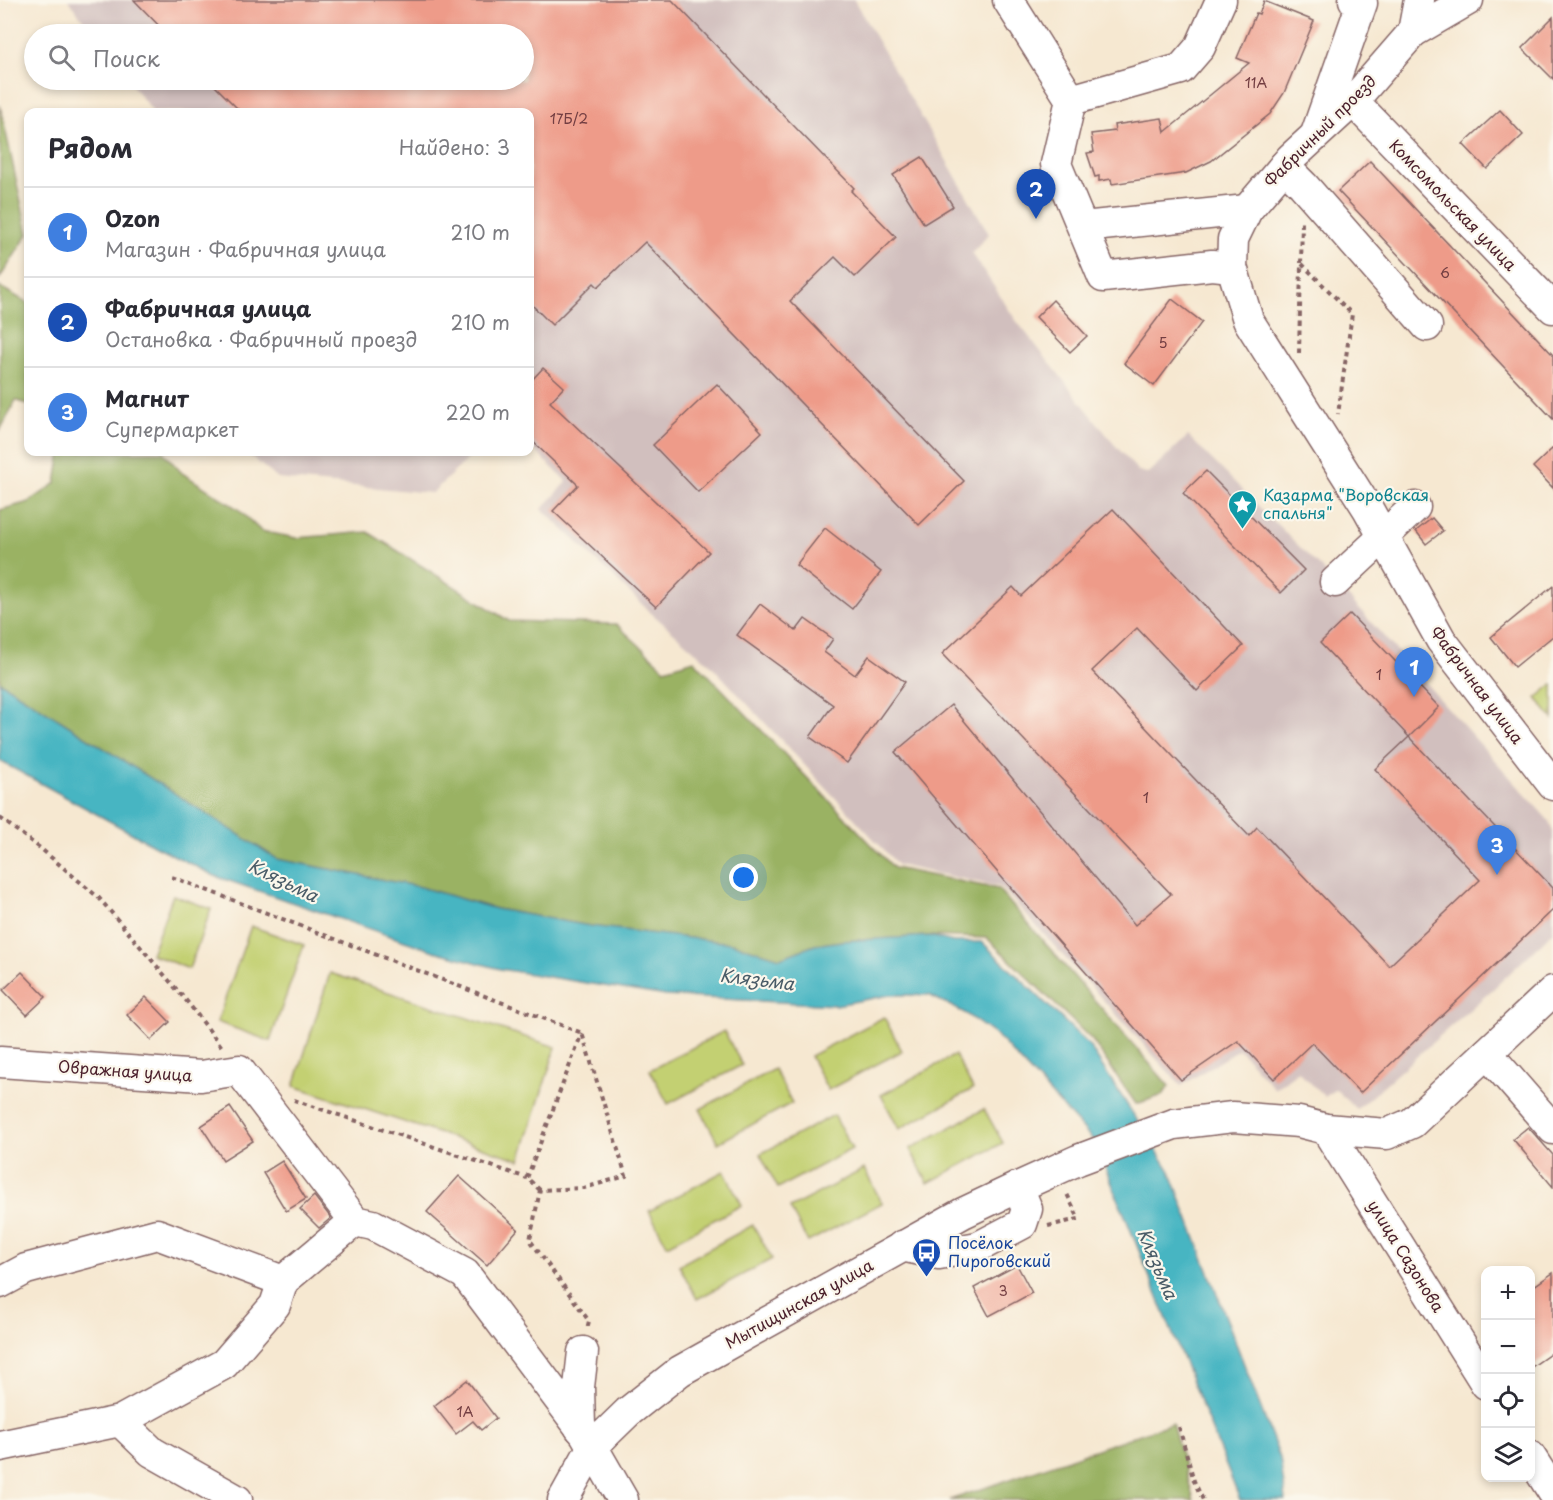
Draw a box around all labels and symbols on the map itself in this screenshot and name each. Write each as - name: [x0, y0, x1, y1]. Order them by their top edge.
- street label: Фабричный проезд: [1258, 69, 1381, 192]
- house number: 11А: [1245, 72, 1267, 93]
- house number: 17Б/2: [550, 108, 588, 129]
- street label: Комсомольская улица: [1385, 133, 1523, 275]
- pin: 2: [1016, 170, 1056, 219]
- house number: 6: [1440, 262, 1450, 283]
- house number: 5: [1158, 332, 1168, 353]
- place label: Казарма "Воровская спальня": [1263, 482, 1429, 524]
- place icon: Казарма "Воровская спальня": [1226, 488, 1258, 530]
- street label: Фабричная улица: [1426, 621, 1530, 748]
- pin: 1: [1394, 648, 1434, 697]
- house number: 1: [1376, 664, 1382, 685]
- house number: 1: [1143, 787, 1149, 808]
- pin: 3: [1478, 826, 1516, 875]
- water label: Клязьма: [244, 851, 324, 909]
- your location: [729, 863, 758, 892]
- water label: Клязьма: [719, 961, 797, 997]
- street label: Овражная улица: [57, 1053, 193, 1087]
- street label: улица Сазонова: [1363, 1195, 1451, 1316]
- water label: Клязьма: [1131, 1224, 1186, 1304]
- place label: Посёлок Пироговский: [948, 1230, 1051, 1272]
- bus stop icon: Посёлок Пироговский: [911, 1236, 943, 1278]
- street label: Мытищинская улица: [720, 1252, 877, 1354]
- house number: 3: [998, 1280, 1008, 1301]
- house number: 1А: [456, 1401, 474, 1422]

